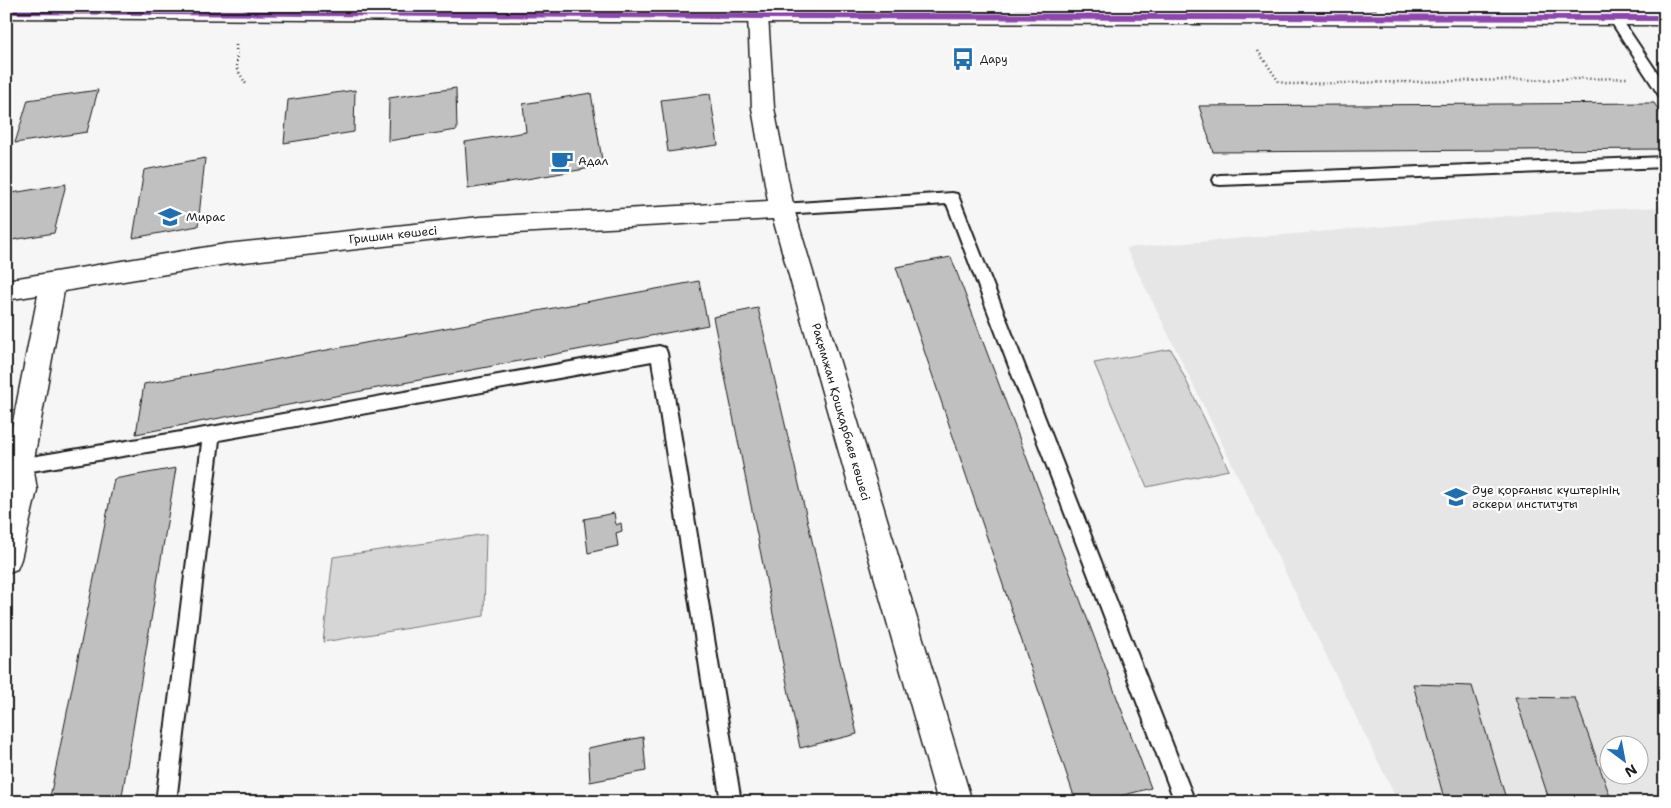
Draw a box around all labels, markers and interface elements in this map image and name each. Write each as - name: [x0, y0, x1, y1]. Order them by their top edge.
- bus stop icon: Дару: [950, 46, 976, 72]
- place label: Дару: [980, 52, 1008, 67]
- cafe icon: Адал: [549, 148, 575, 174]
- place label: Адал: [578, 153, 609, 169]
- school or university icon: Мирас: [157, 204, 183, 230]
- place label: Мирас: [186, 209, 226, 225]
- street label: Гришин көшесі: [348, 222, 438, 248]
- street label: Рақымжан Қошқарбаев көшесі: [808, 321, 874, 503]
- place label: Әуе қорғаныс күштерінің әскери институты: [1472, 482, 1620, 512]
- school or university icon: Әуе қорғаныс күштерінің әскери институты: [1443, 484, 1469, 510]
- north arrow: [1598, 736, 1648, 786]
- text: N: [1621, 760, 1640, 782]

